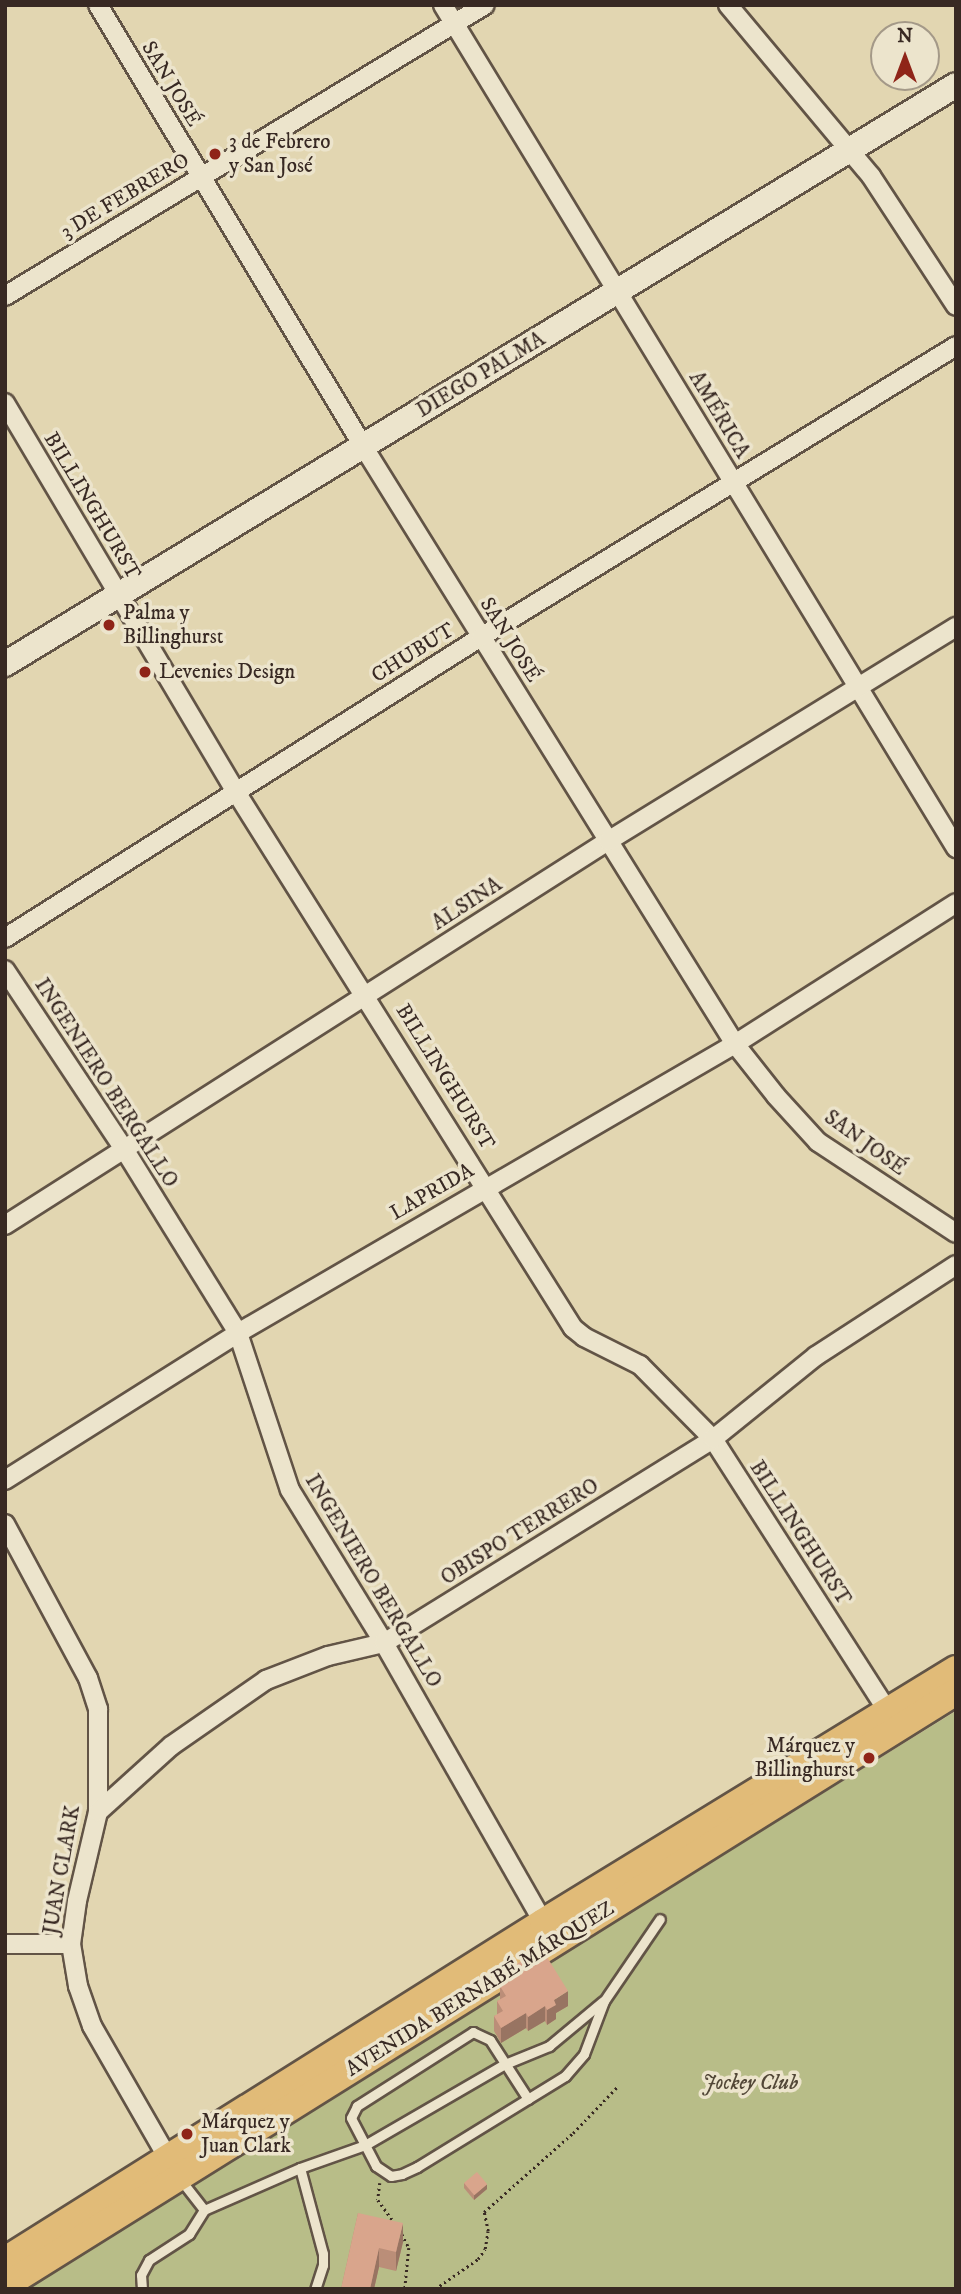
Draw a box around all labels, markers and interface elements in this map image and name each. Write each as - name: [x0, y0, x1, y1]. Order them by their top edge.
- north arrow: [870, 21, 940, 91]
- text: N: [897, 25, 913, 48]
- street label: SAN JOSÉ: [136, 37, 206, 131]
- place label: 3 de Febrero y San José: [229, 129, 330, 179]
- marker: 3 de Febrero y San José: [207, 146, 223, 162]
- street label: 3 DE FEBRERO: [56, 148, 194, 244]
- street label: DIEGO PALMA: [412, 327, 550, 423]
- street label: AMÉRICA: [683, 367, 755, 463]
- street label: BILLINGHURST: [38, 428, 146, 584]
- street label: SAN JOSÉ: [474, 593, 546, 687]
- place label: Palma y Billinghurst: [123, 600, 223, 650]
- marker: Palma y Billinghurst: [101, 617, 117, 633]
- street label: CHUBUT: [367, 618, 459, 688]
- place label: Levenies Design: [159, 659, 295, 685]
- marker: Levenies Design: [137, 664, 153, 680]
- street label: ALSINA: [427, 872, 507, 936]
- street label: INGENIERO BERGALLO: [29, 974, 183, 1192]
- street label: BILLINGHURST: [390, 999, 500, 1155]
- street label: SAN JOSÉ: [819, 1105, 911, 1181]
- street label: LAPRIDA: [386, 1158, 478, 1226]
- street label: BILLINGHURST: [744, 1456, 856, 1610]
- street label: INGENIERO BERGALLO: [299, 1470, 447, 1692]
- street label: OBISPO TERRERO: [436, 1473, 604, 1591]
- place label: Márquez y Billinghurst: [755, 1733, 855, 1783]
- marker: Márquez y Billinghurst: [861, 1750, 877, 1766]
- street label: JUAN CLARK: [38, 1803, 86, 1937]
- street label: AVENIDA BERNABÉ MÁRQUEZ: [341, 1896, 619, 2082]
- park label: Jockey Club: [702, 2070, 798, 2096]
- place label: Márquez y Juan Clark: [201, 2109, 291, 2159]
- marker: Márquez y Juan Clark: [179, 2126, 195, 2142]

